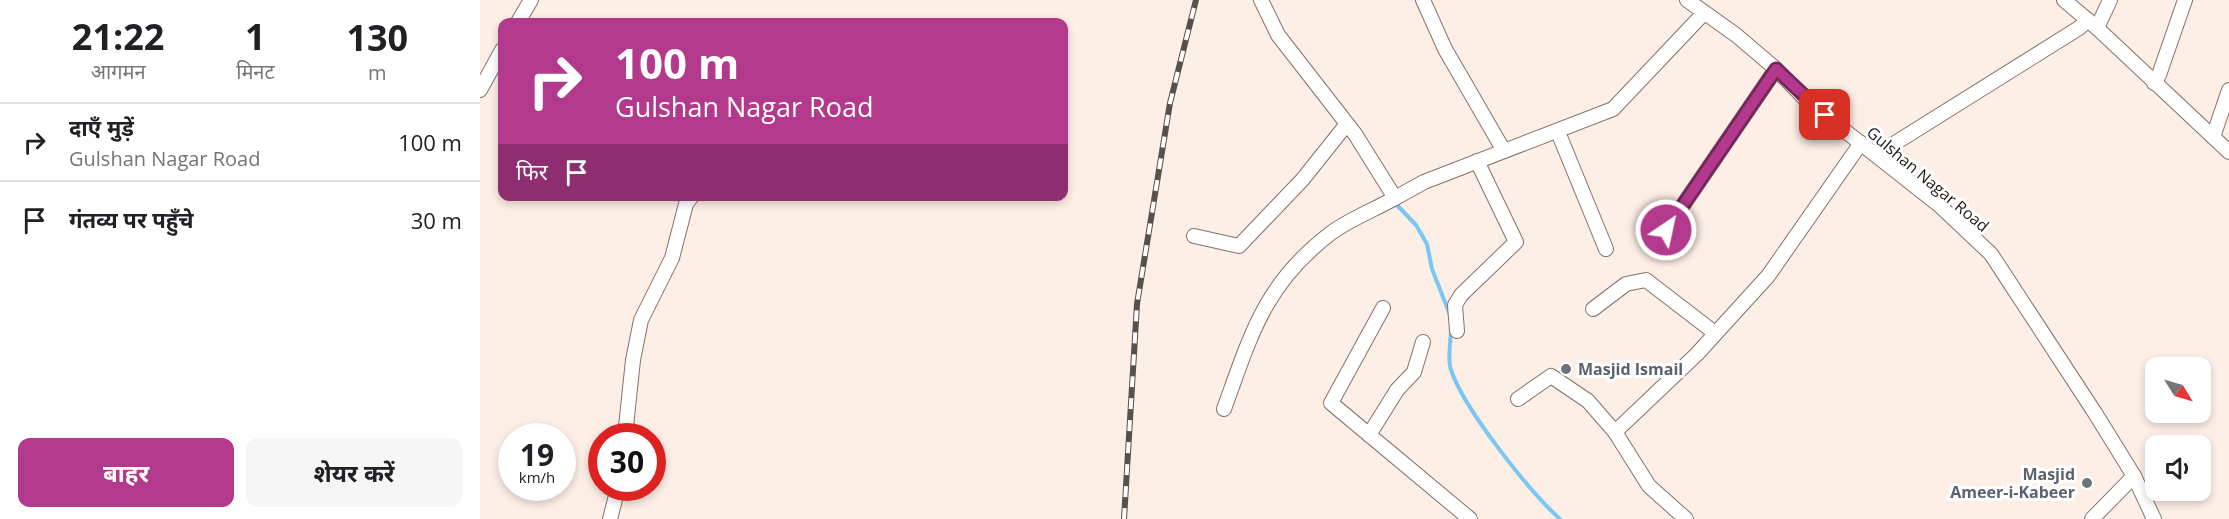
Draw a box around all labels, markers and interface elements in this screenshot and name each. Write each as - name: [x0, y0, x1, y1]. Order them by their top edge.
- text: 21:22: [72, 12, 164, 61]
- text: 1: [245, 12, 266, 61]
- text: 130: [346, 13, 408, 62]
- text: 100 m: [615, 34, 739, 91]
- icon: right: [516, 42, 594, 120]
- text: आगमन: [91, 58, 146, 85]
- text: मिनट: [236, 58, 275, 85]
- text: m: [368, 59, 387, 86]
- text: Gulshan Nagar Road: [615, 88, 873, 125]
- pin: [1799, 89, 1850, 140]
- icon: arrive: [1808, 98, 1841, 131]
- text: दाएँ मुड़ें: [69, 112, 134, 142]
- street label: Gulshan Nagar Road: [1862, 121, 1994, 237]
- icon: right: [18, 126, 51, 159]
- text: 100 m: [398, 127, 462, 157]
- text: Gulshan Nagar Road: [69, 145, 260, 172]
- text: फिर: [516, 156, 548, 186]
- icon: arrive: [560, 156, 593, 189]
- position arrow: [1634, 198, 1698, 262]
- icon: arrive: [18, 204, 51, 237]
- text: गंतव्य पर पहुँचे: [69, 204, 194, 234]
- text: 30 m: [411, 205, 462, 235]
- north arrow: [2145, 357, 2211, 423]
- map controls: [2145, 357, 2211, 501]
- place label: Masjid Ismail: [1578, 358, 1683, 380]
- marker: Masjid Ismail: [1559, 362, 1573, 376]
- speed limit sign: 30: [588, 423, 666, 501]
- text: 19: [520, 434, 554, 475]
- button: sound: [2145, 435, 2211, 501]
- button: बाहर: [18, 438, 234, 507]
- button: शेयर करें: [246, 438, 462, 507]
- place label: Masjid Ameer-i-Kabeer: [1950, 463, 2075, 503]
- text: km/h: [519, 467, 555, 487]
- marker: Masjid Ameer-i-Kabeer: [2080, 476, 2094, 490]

